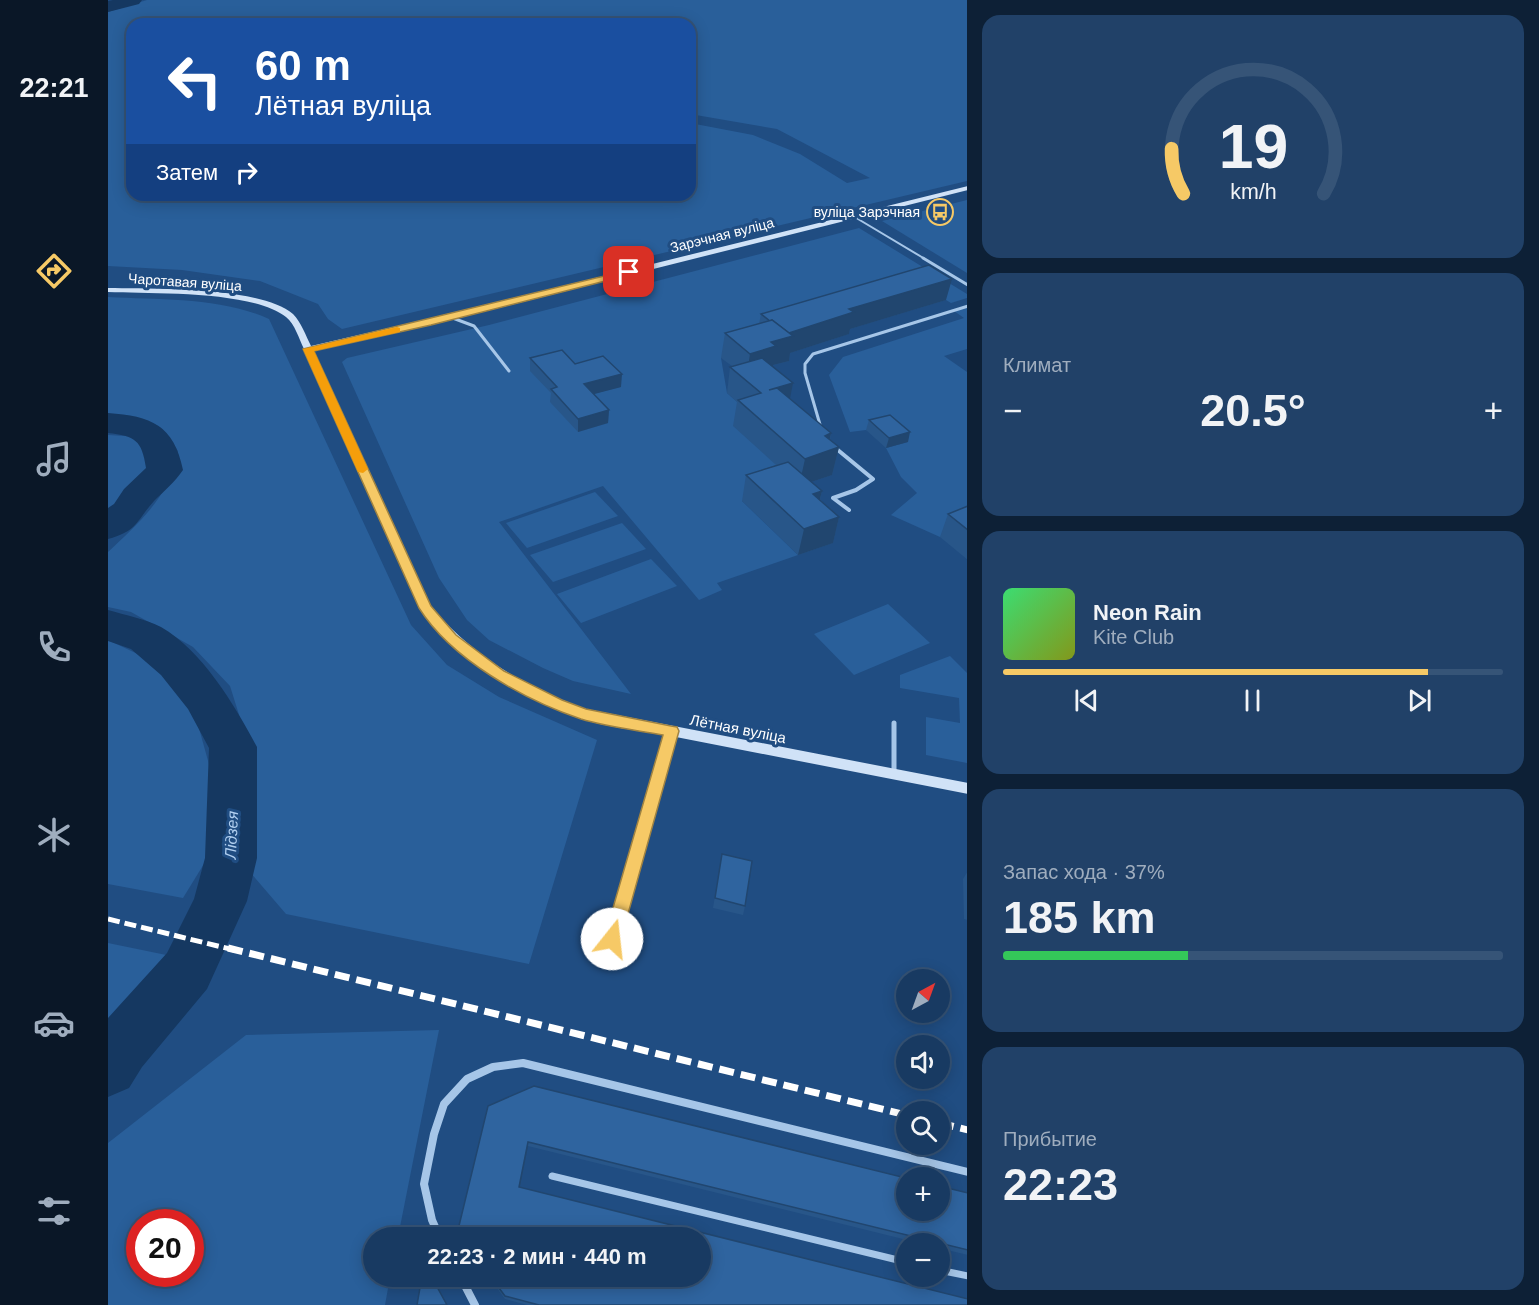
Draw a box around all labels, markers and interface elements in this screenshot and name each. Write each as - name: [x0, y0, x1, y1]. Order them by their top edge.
- icon: left: [156, 42, 234, 120]
- text: 60 m: [255, 42, 351, 89]
- text: 22:21: [19, 73, 89, 103]
- text: Лётная вуліца: [255, 91, 431, 121]
- text: 19: [1218, 112, 1288, 181]
- icon: right: [230, 156, 263, 189]
- text: Затем: [156, 160, 218, 185]
- text: km/h: [1230, 180, 1276, 204]
- bus stop icon: вуліца Зарэчная: [925, 197, 955, 227]
- place label: вуліца Зарэчная: [814, 204, 920, 220]
- street label: Зарэчная вуліца: [668, 214, 776, 256]
- pin: [603, 246, 654, 297]
- icon: directions: [33, 250, 75, 292]
- icon: arrive: [612, 255, 645, 288]
- street label: Чаротавая вуліца: [128, 270, 243, 294]
- text: Климат: [1003, 354, 1071, 376]
- text: 20.5°: [1200, 385, 1306, 436]
- text: −: [1003, 392, 1022, 429]
- text: +: [1484, 392, 1503, 429]
- icon: music: [33, 438, 75, 480]
- text: Neon Rain: [1093, 600, 1202, 625]
- icon: phone: [33, 626, 75, 668]
- text: Kite Club: [1093, 626, 1174, 648]
- icon: previous: [1070, 684, 1103, 717]
- icon: pause: [1236, 684, 1269, 717]
- icon: next: [1403, 684, 1436, 717]
- street label: Лётная вуліца: [688, 711, 788, 746]
- water label: Лідзея: [222, 810, 241, 860]
- icon: climate: [33, 814, 75, 856]
- text: Запас хода · 37%: [1003, 861, 1165, 883]
- text: 185 km: [1003, 892, 1156, 943]
- position arrow: [580, 907, 644, 971]
- north arrow: [896, 969, 950, 1023]
- map controls: [896, 969, 950, 1287]
- icon: car: [33, 1002, 75, 1044]
- button: sound: [896, 1035, 950, 1089]
- button: search: [896, 1101, 950, 1155]
- text: Прибытие: [1003, 1128, 1097, 1150]
- text: 22:23: [1003, 1159, 1118, 1210]
- button: +: [896, 1167, 950, 1221]
- icon: filters: [33, 1190, 75, 1232]
- speed limit sign: 20: [126, 1209, 204, 1287]
- button: −: [896, 1233, 950, 1287]
- text: 22:23 · 2 мин · 440 m: [427, 1244, 647, 1269]

